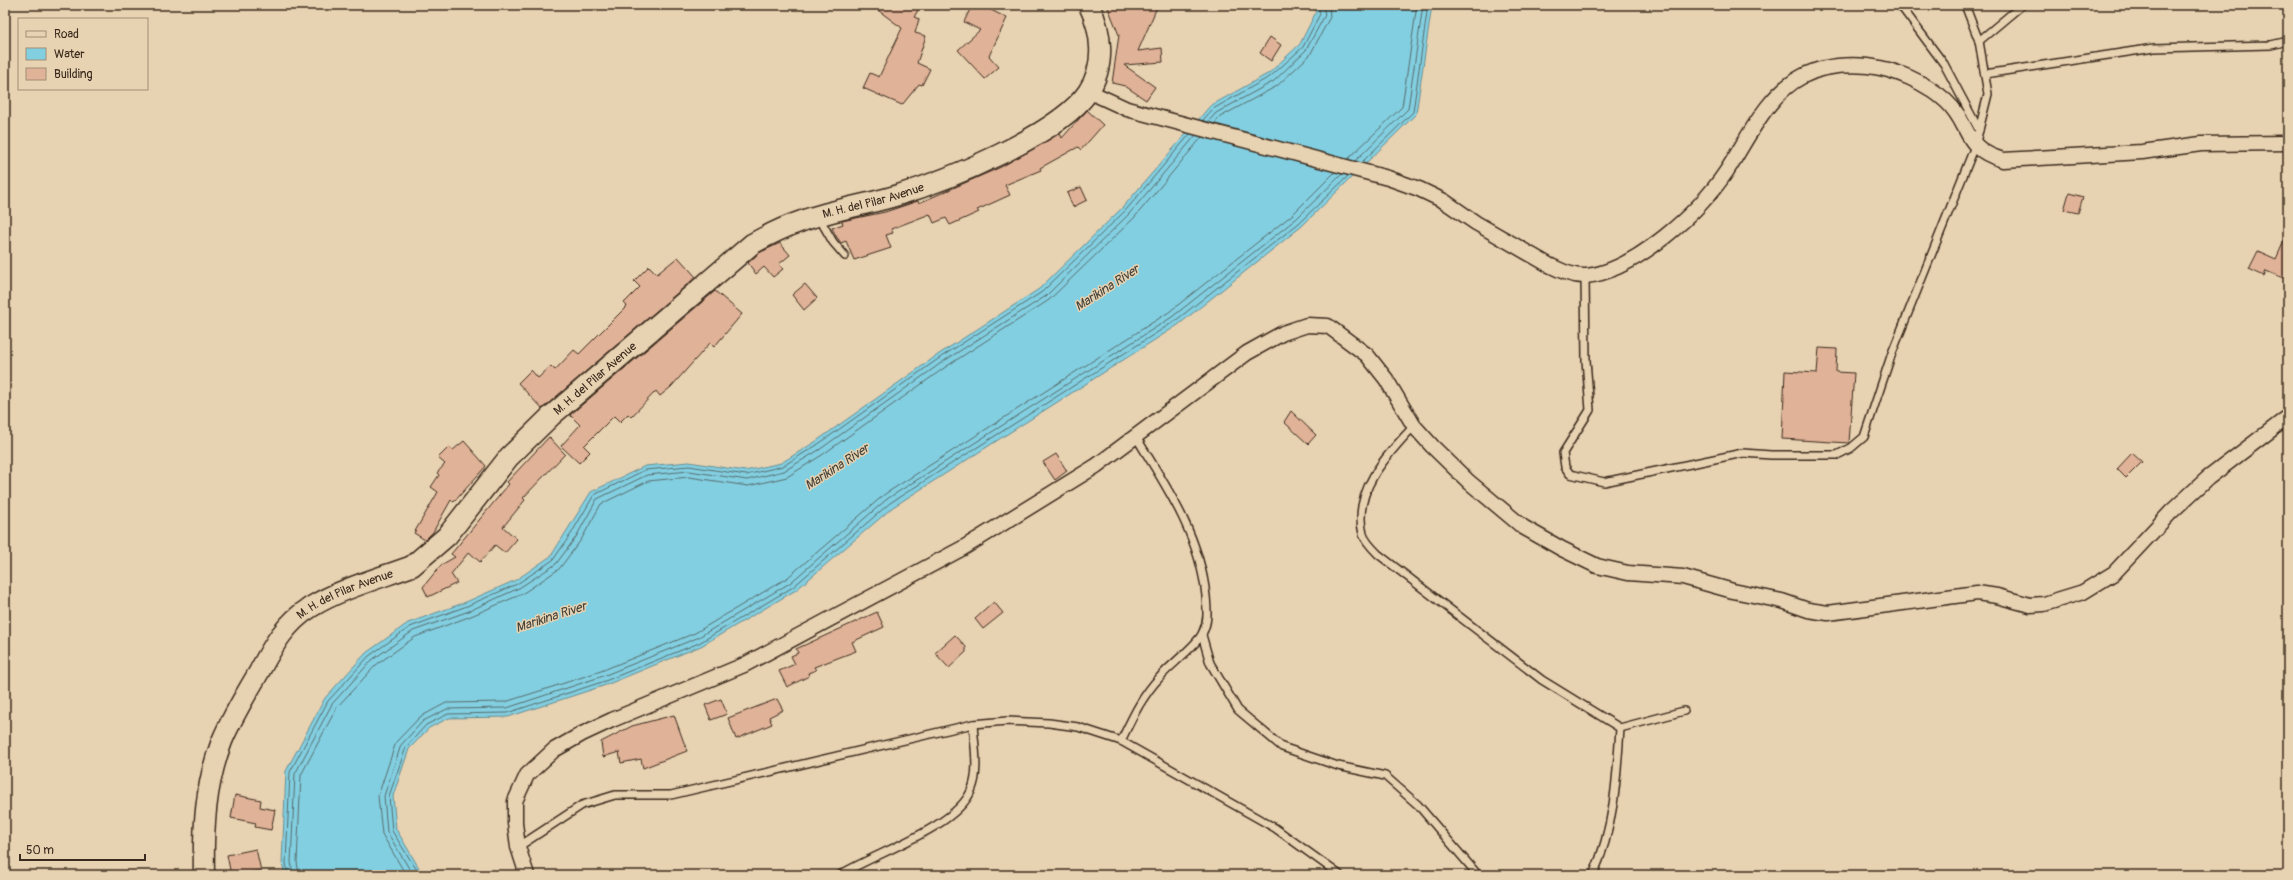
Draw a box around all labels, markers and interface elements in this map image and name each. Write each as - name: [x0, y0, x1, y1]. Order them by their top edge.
- legend: [18, 18, 148, 90]
- text: Road: [54, 27, 79, 42]
- text: Water: [54, 47, 85, 62]
- text: Building: [54, 67, 93, 82]
- street label: M. H. del Pilar Avenue: [821, 179, 926, 222]
- water label: Marikina River: [1072, 260, 1144, 315]
- street label: M. H. del Pilar Avenue: [550, 339, 640, 418]
- water label: Marikina River: [802, 439, 874, 494]
- street label: M. H. del Pilar Avenue: [293, 566, 395, 622]
- water label: Marikina River: [514, 597, 591, 636]
- scale bar: [20, 836, 145, 862]
- text: 50 m: [26, 843, 54, 858]

